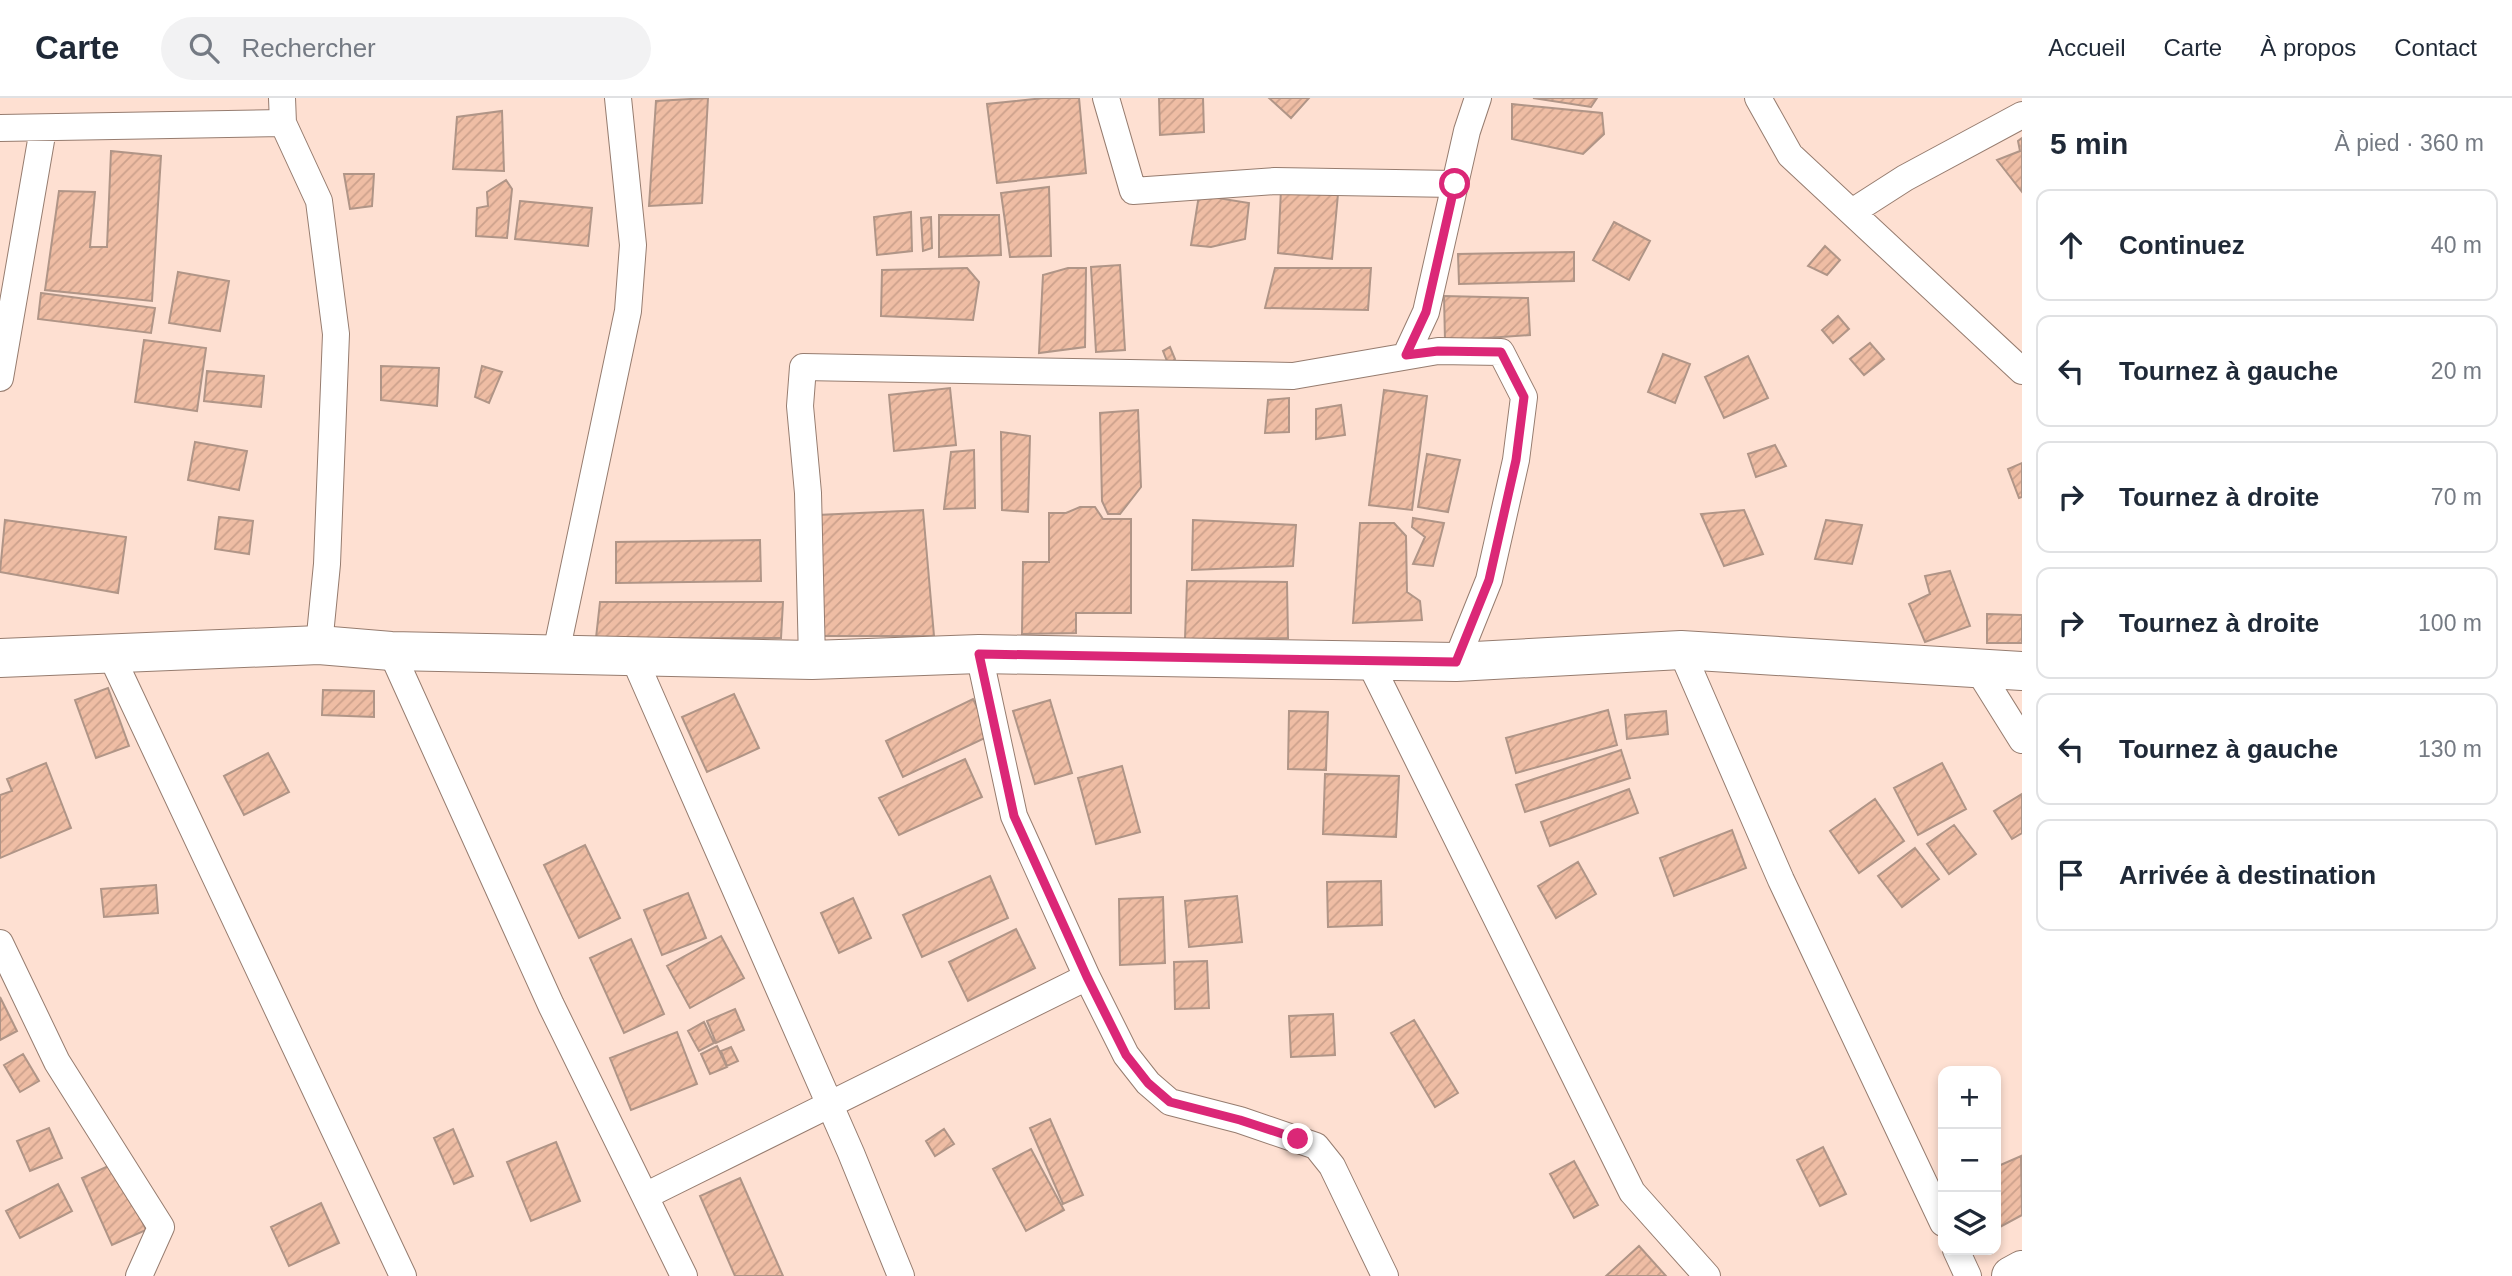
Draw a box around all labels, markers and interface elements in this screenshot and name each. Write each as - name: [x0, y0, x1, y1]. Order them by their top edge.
- search box: [161, 17, 651, 80]
- text: Carte: [35, 29, 119, 66]
- icon: search: [185, 29, 223, 67]
- text: Rechercher: [241, 33, 376, 63]
- text: Accueil: [2048, 34, 2126, 61]
- text: Carte: [2164, 34, 2222, 61]
- text: À propos: [2260, 34, 2356, 61]
- text: Contact: [2394, 34, 2477, 61]
- text: 5 min: [2050, 127, 2128, 160]
- text: À pied · 360 m: [2334, 130, 2484, 156]
- route start: [1439, 168, 1470, 199]
- icon: ahead: [2052, 226, 2090, 264]
- text: Continuez: [2119, 230, 2245, 260]
- text: 40 m: [2431, 232, 2482, 258]
- icon: left: [2052, 352, 2090, 390]
- text: Tournez à gauche: [2119, 356, 2338, 386]
- text: 20 m: [2431, 358, 2482, 384]
- icon: right: [2052, 478, 2090, 516]
- text: Tournez à droite: [2119, 482, 2319, 512]
- text: 70 m: [2431, 484, 2482, 510]
- icon: right: [2052, 604, 2090, 642]
- text: Tournez à droite: [2119, 608, 2319, 638]
- text: 100 m: [2418, 610, 2482, 636]
- icon: left: [2052, 730, 2090, 768]
- text: Tournez à gauche: [2119, 734, 2338, 764]
- text: 130 m: [2418, 736, 2482, 762]
- icon: arrive: [2052, 856, 2090, 894]
- text: Arrivée à destination: [2119, 860, 2376, 890]
- map controls: [1938, 1066, 2001, 1255]
- button: +: [1938, 1066, 2001, 1129]
- route end: [1282, 1123, 1313, 1154]
- button: −: [1938, 1129, 2001, 1192]
- button: layers: [1938, 1192, 2001, 1255]

